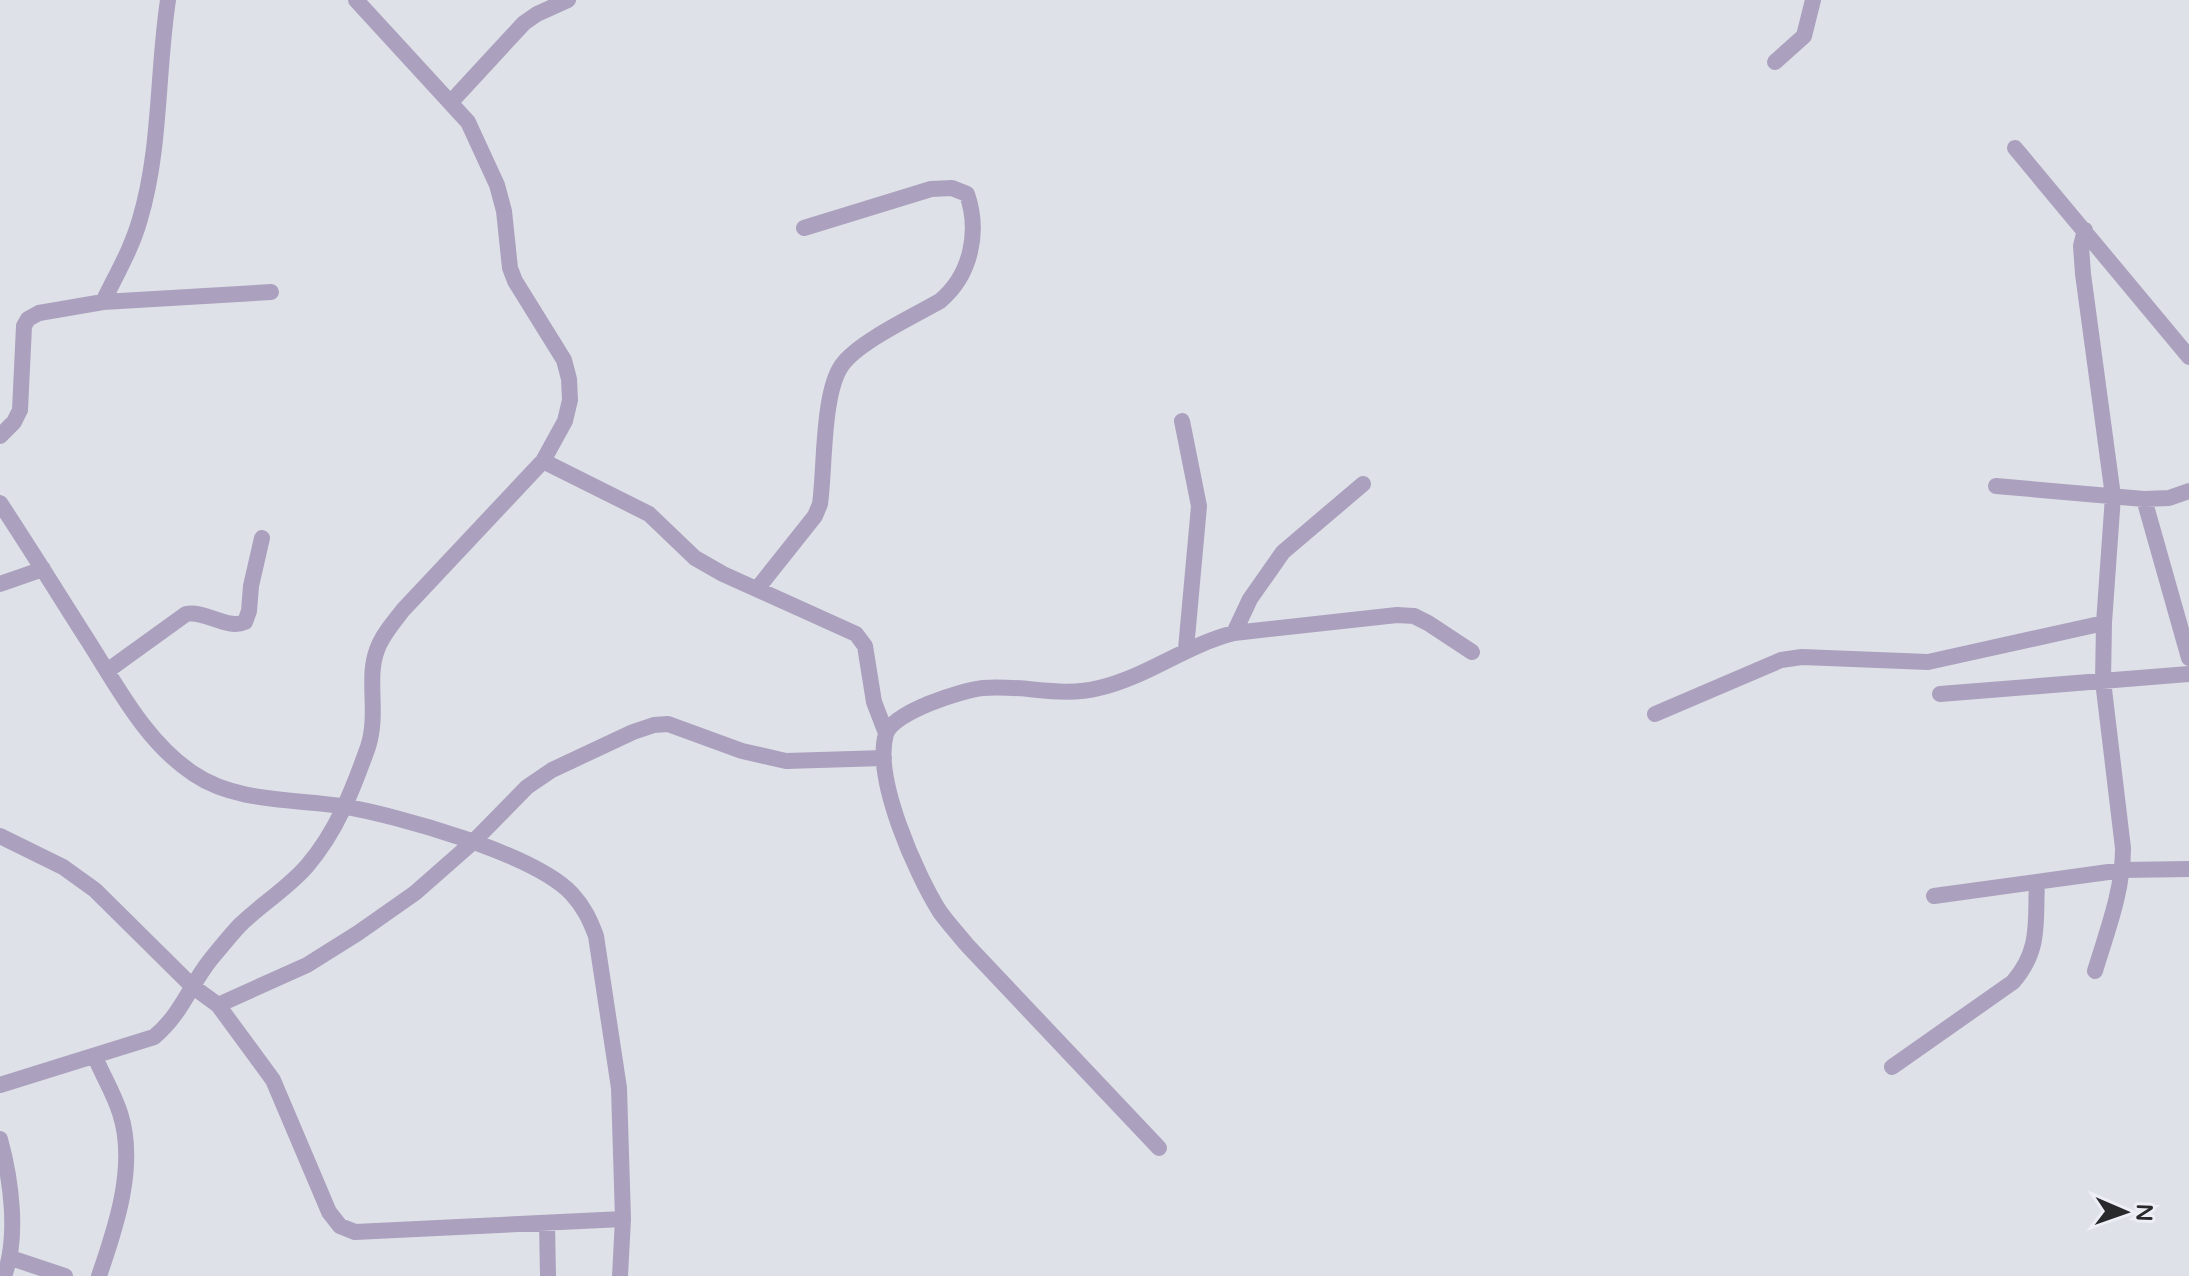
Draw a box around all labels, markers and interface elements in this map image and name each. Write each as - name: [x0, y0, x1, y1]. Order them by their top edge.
- north arrow: [2085, 1172, 2165, 1252]
- text: N: [2131, 1203, 2157, 1222]

